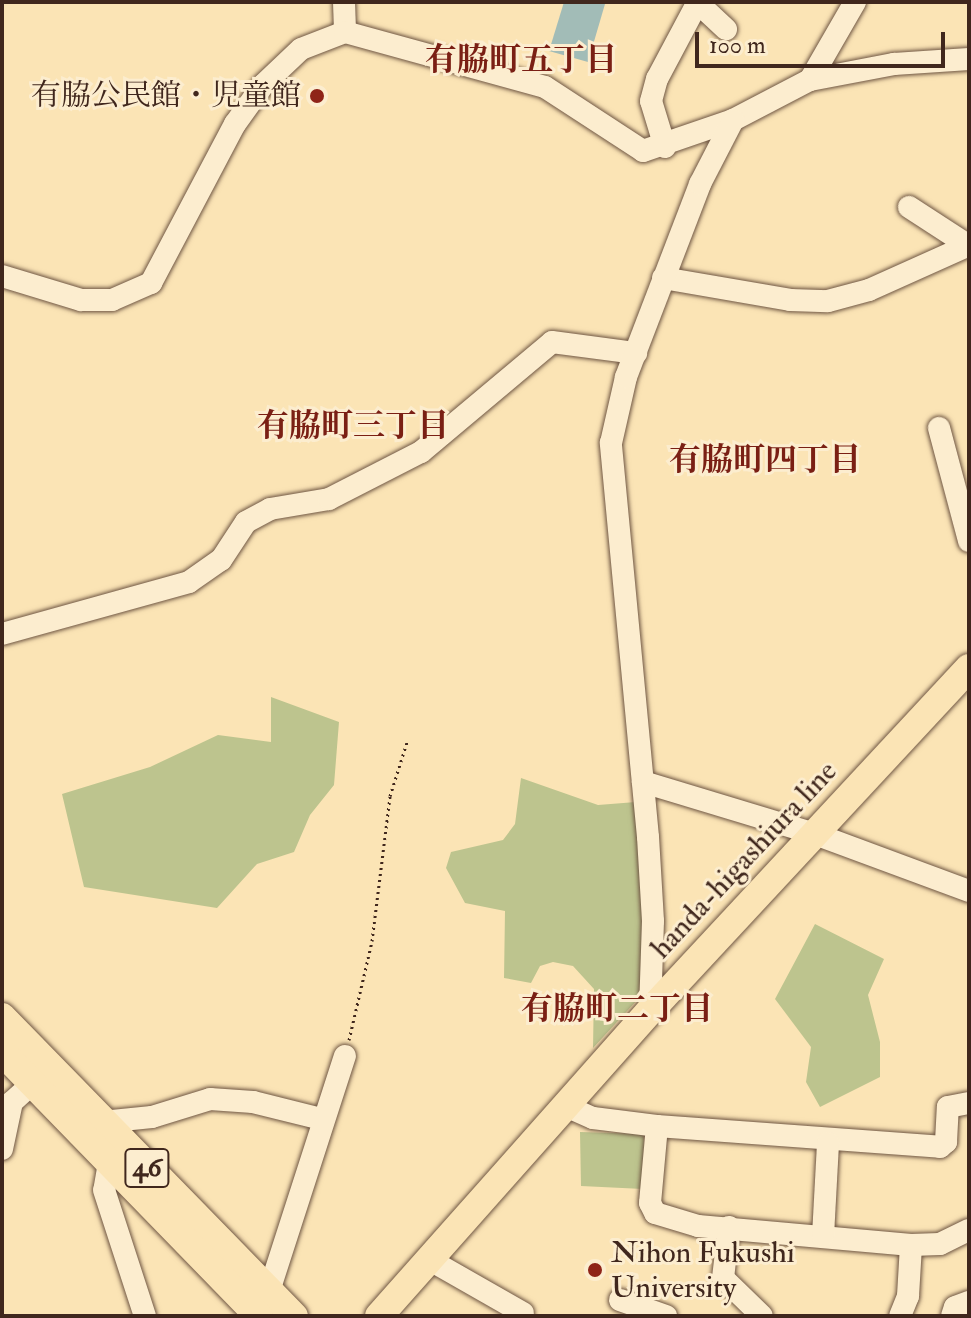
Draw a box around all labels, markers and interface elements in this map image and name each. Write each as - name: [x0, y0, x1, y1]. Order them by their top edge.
- scale bar: [699, 16, 949, 66]
- text: 100 m: [709, 30, 766, 61]
- district label: 有脇町五丁目: [425, 41, 617, 79]
- place label: 有脇公民館・児童館: [31, 78, 301, 114]
- marker: 有脇公民館・児童館: [308, 87, 326, 105]
- district label: 有脇町三丁目: [257, 407, 449, 445]
- district label: 有脇町四丁目: [669, 441, 861, 479]
- street label: handa-higashiura line: [643, 754, 845, 966]
- district label: 有脇町二丁目: [521, 990, 713, 1028]
- road number: 46: [123, 1144, 171, 1192]
- place label: Nihon Fukushi University: [611, 1235, 795, 1306]
- marker: Nihon Fukushi University: [586, 1261, 604, 1279]

